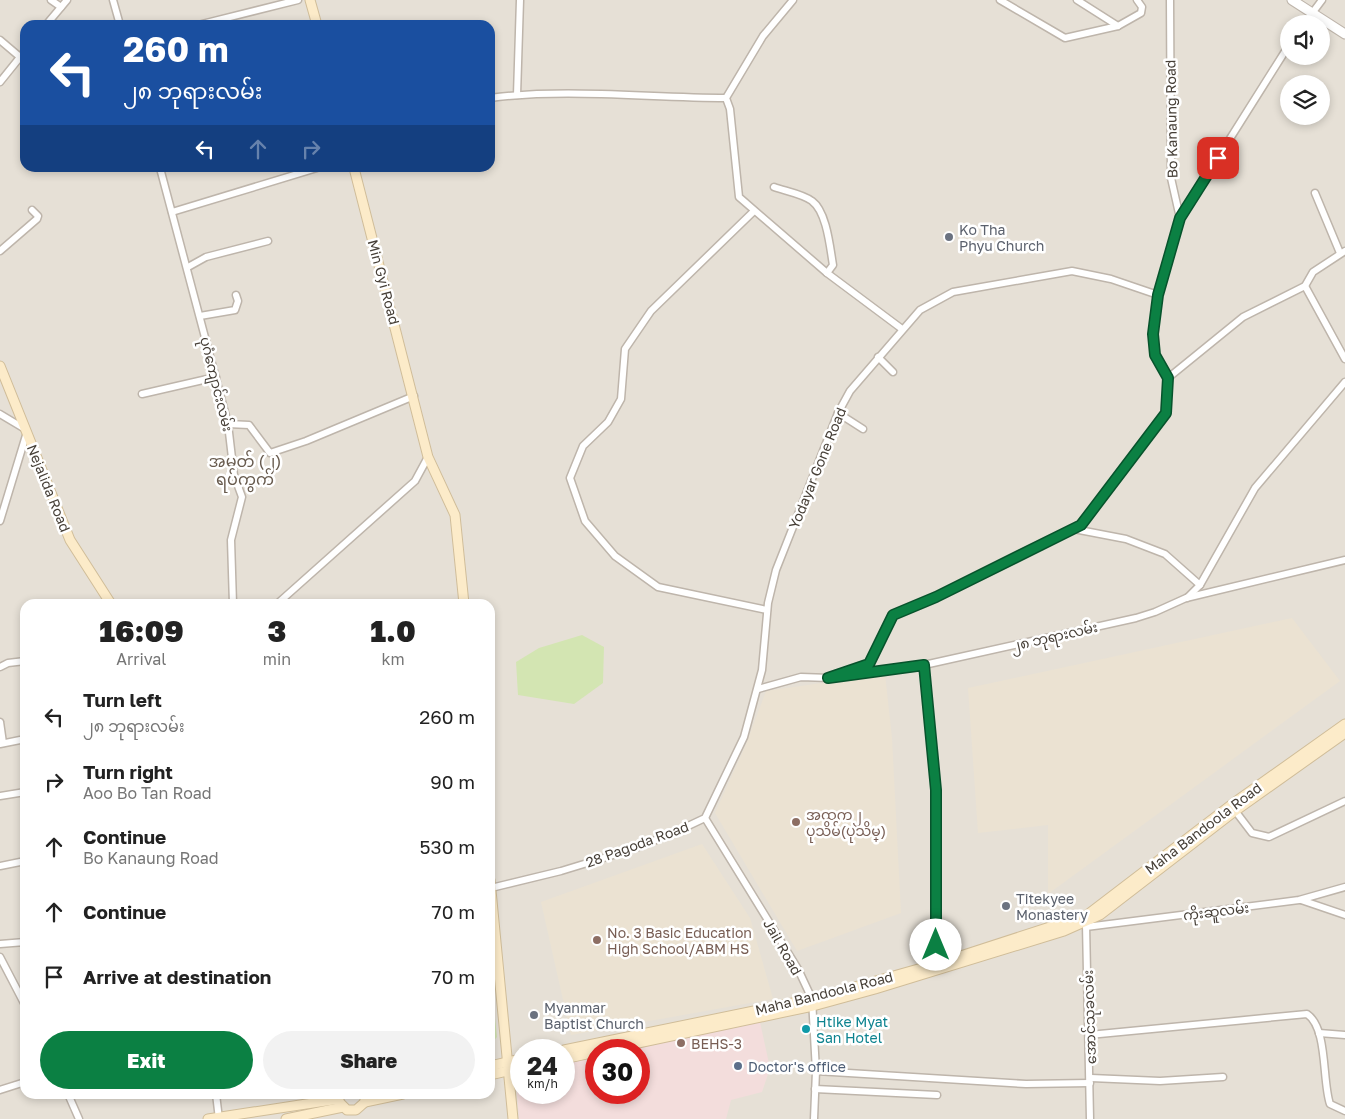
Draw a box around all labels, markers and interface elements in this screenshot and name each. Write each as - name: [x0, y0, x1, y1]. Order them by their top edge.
- map controls: [1280, 15, 1330, 125]
- button: sound: [1280, 15, 1330, 65]
- text: 260 m: [123, 28, 229, 70]
- icon: left: [40, 40, 105, 105]
- street label: Bo Kanaung Road: [1161, 59, 1181, 179]
- button: layers: [1280, 75, 1330, 125]
- text: ၂၈ ဘုရားလမ်း: [123, 77, 262, 104]
- icon: left: [191, 135, 219, 163]
- icon: ahead: [244, 135, 272, 163]
- icon: right: [297, 135, 325, 163]
- pin: [1197, 137, 1239, 179]
- icon: arrive: [1204, 144, 1232, 172]
- place label: Ko Tha Phyu Church: [959, 221, 1044, 254]
- marker: Ko Tha Phyu Church: [943, 231, 955, 243]
- street label: Min Gyi Road: [365, 238, 403, 326]
- street label: ပုဂံကျောင်းလမ်း: [193, 335, 238, 434]
- street label: Yodayar Gone Road: [785, 405, 849, 531]
- street label: Nejalida Road: [24, 442, 74, 534]
- district label: အမှတ် (၂) ရပ်ကွက်: [209, 450, 281, 493]
- text: 16:09: [99, 613, 184, 649]
- text: 3: [268, 613, 286, 649]
- text: 1.0: [370, 613, 416, 649]
- street label: ၂၈ ဘုရားလမ်း: [1009, 617, 1100, 658]
- text: Arrival: [116, 649, 166, 669]
- text: min: [263, 649, 291, 669]
- text: km: [381, 649, 405, 669]
- text: Turn left: [83, 688, 162, 711]
- icon: left: [40, 703, 68, 731]
- text: 260 m: [419, 705, 475, 728]
- text: ၂၈ ဘုရားလမ်း: [83, 716, 184, 736]
- text: Turn right: [83, 760, 173, 783]
- icon: right: [40, 768, 68, 796]
- text: 90 m: [430, 770, 475, 793]
- street label: Maha Bandoola Road: [1141, 779, 1265, 877]
- text: Aoo Bo Tan Road: [83, 783, 212, 803]
- place label: အထက၂ ပုသိမ်(ပုသိမ္): [806, 806, 886, 843]
- marker: အထက၂ ပုသိမ်(ပုသိမ္): [790, 816, 802, 828]
- street label: 28 Pagoda Road: [583, 817, 691, 871]
- text: Continue: [83, 825, 166, 848]
- icon: ahead: [40, 833, 68, 861]
- text: 530 m: [420, 835, 475, 858]
- text: Bo Kanaung Road: [83, 848, 219, 868]
- place label: Titekyee Monastery: [1016, 890, 1088, 923]
- icon: ahead: [40, 898, 68, 926]
- street label: ကိုးဆူလမ်း: [1182, 898, 1250, 927]
- text: Continue: [83, 900, 166, 923]
- text: 70 m: [432, 900, 475, 923]
- marker: Titekyee Monastery: [1000, 900, 1012, 912]
- street label: Jail Road: [760, 916, 806, 978]
- position arrow: [909, 918, 961, 970]
- place label: No. 3 Basic Education High School/ABM HS: [607, 924, 752, 957]
- marker: No. 3 Basic Education High School/ABM HS: [591, 934, 603, 946]
- icon: arrive: [40, 963, 68, 991]
- text: Arrive at destination: [83, 965, 271, 988]
- text: 70 m: [432, 965, 475, 988]
- street label: Maha Bandoola Road: [753, 968, 895, 1018]
- street label: အောင်သုခလမ်း: [1078, 969, 1103, 1064]
- place label: Myanmar Baptist Church: [544, 999, 644, 1032]
- marker: Myanmar Baptist Church: [528, 1009, 540, 1021]
- place label: Htike Myat San Hotel: [816, 1013, 888, 1046]
- marker: Htike Myat San Hotel: [800, 1023, 812, 1035]
- button: Exit: [40, 1031, 253, 1089]
- button: Share: [263, 1031, 475, 1089]
- place label: BEHS-3: [691, 1035, 742, 1052]
- marker: BEHS-3: [675, 1037, 687, 1049]
- speed limit sign: 30: [585, 1039, 650, 1104]
- text: 24: [527, 1050, 558, 1081]
- place label: Doctor's office: [748, 1058, 846, 1075]
- marker: Doctor's office: [732, 1060, 744, 1072]
- text: km/h: [527, 1076, 558, 1091]

